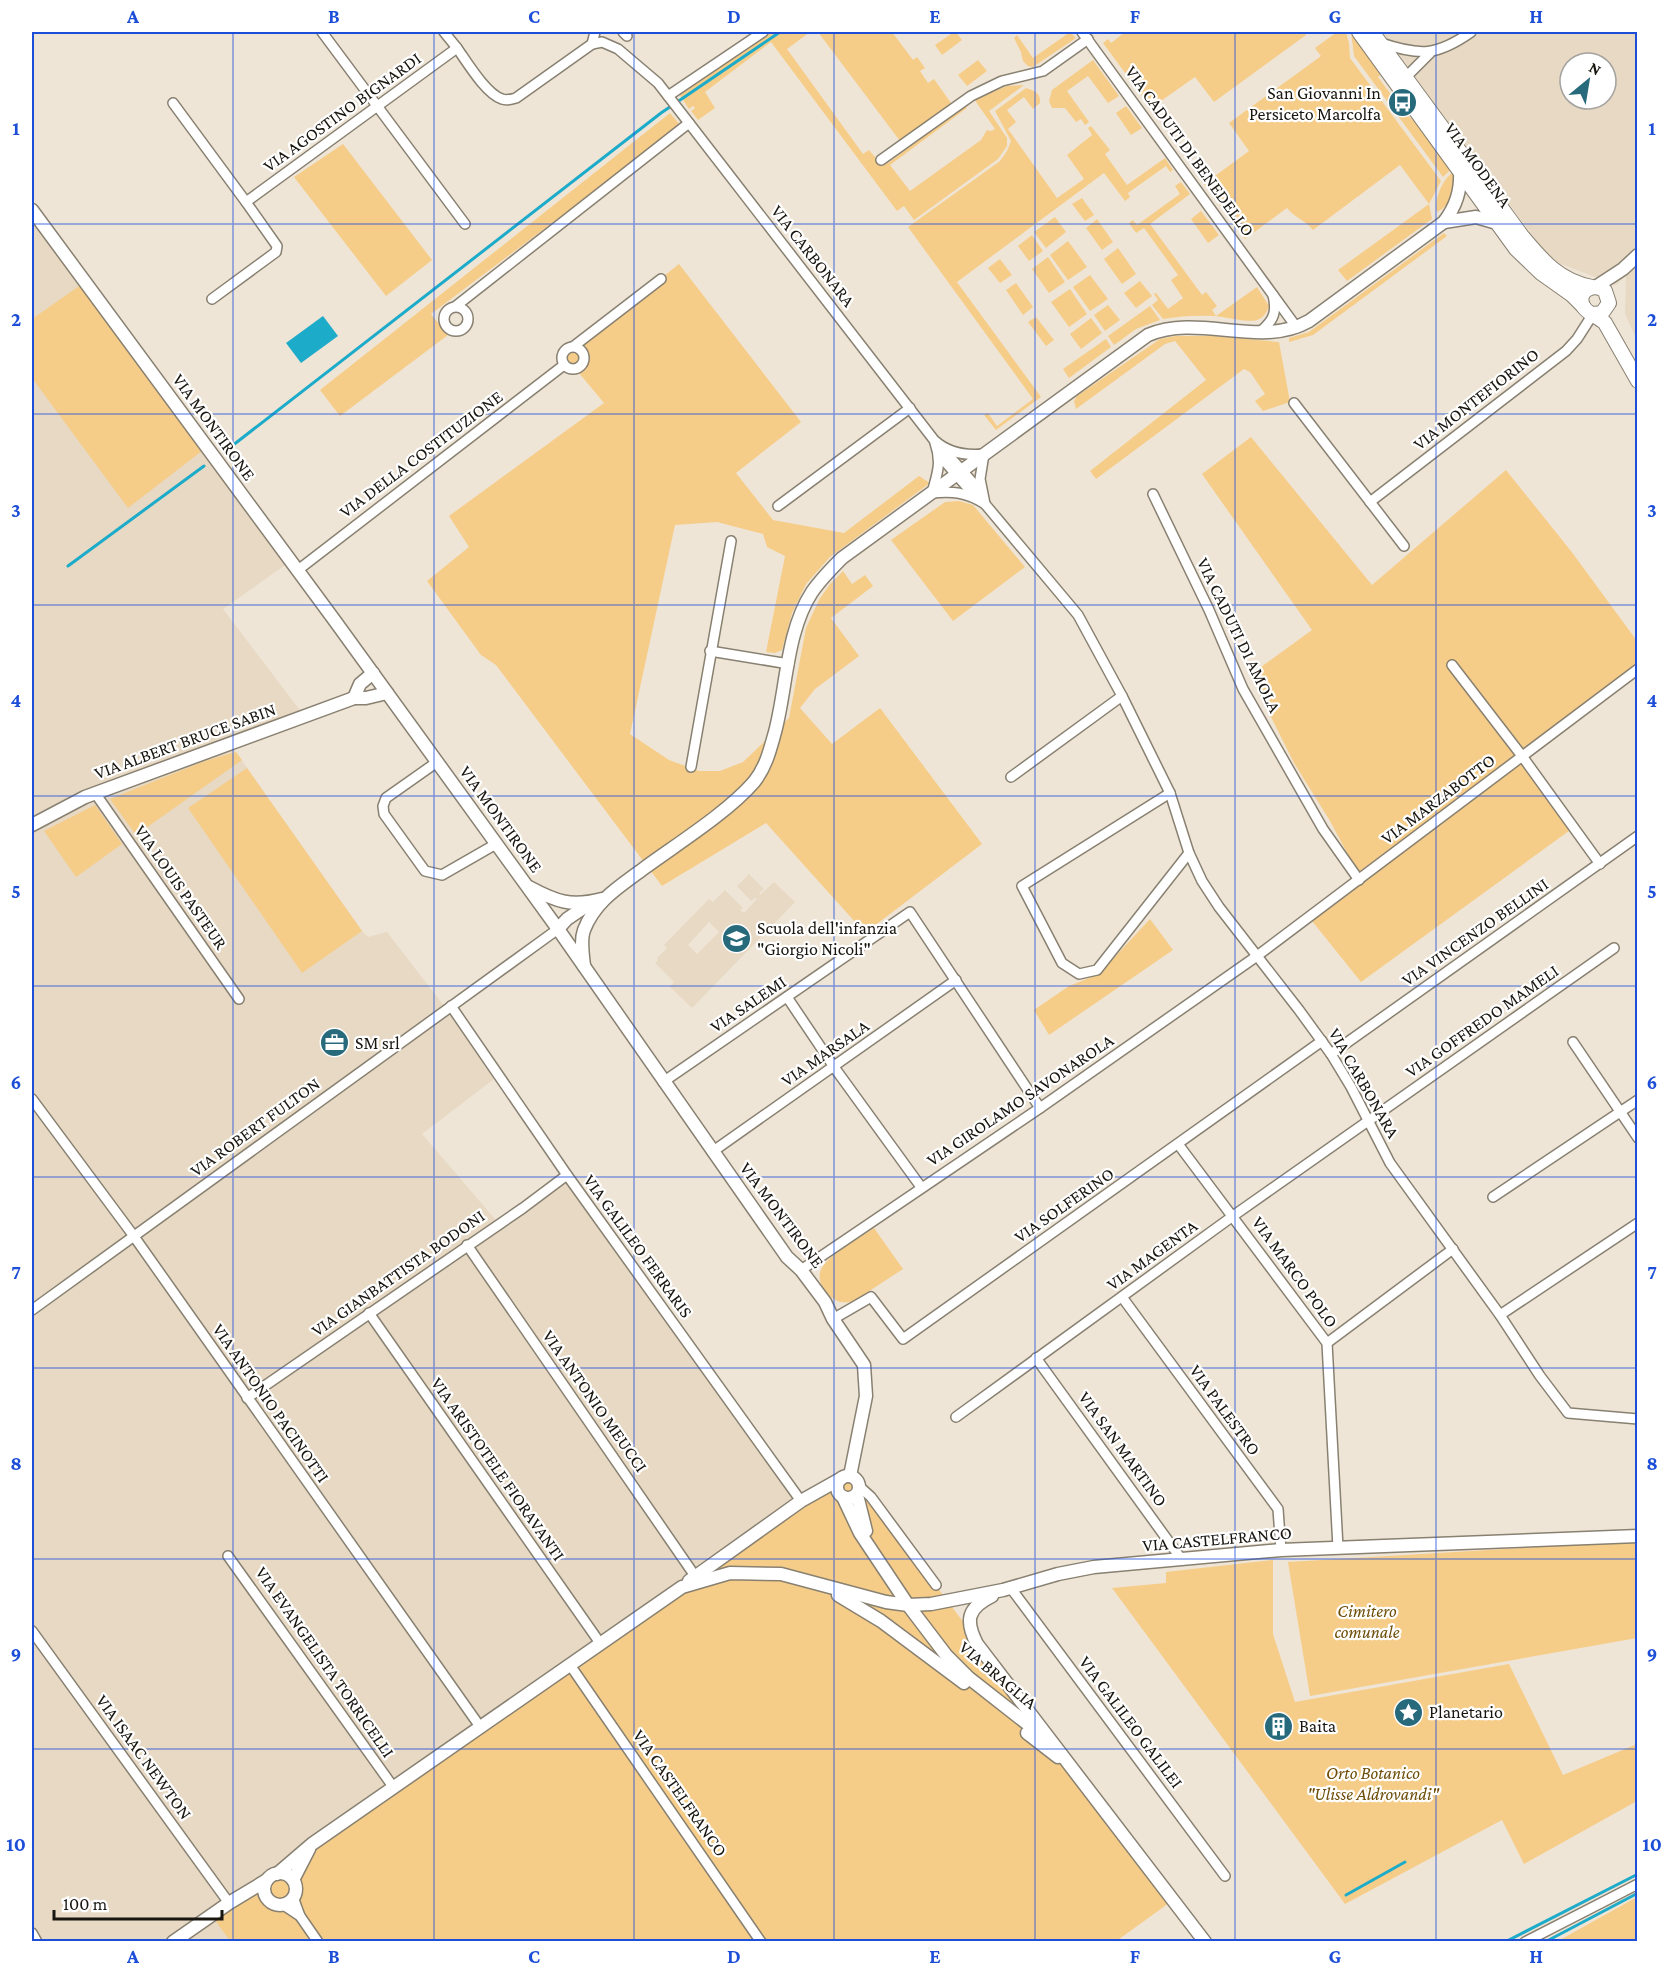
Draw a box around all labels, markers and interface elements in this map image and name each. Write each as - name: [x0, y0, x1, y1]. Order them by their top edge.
- text: A: [126, 5, 140, 27]
- text: B: [328, 5, 340, 27]
- text: C: [528, 5, 540, 27]
- text: D: [727, 5, 741, 27]
- text: E: [929, 5, 941, 27]
- text: F: [1130, 5, 1141, 27]
- text: G: [1329, 5, 1342, 27]
- text: H: [1529, 5, 1543, 27]
- street label: VIA AGOSTINO BIGNARDI: [259, 48, 425, 176]
- north arrow: [1558, 51, 1618, 111]
- text: N: [1586, 58, 1604, 79]
- street label: VIA CADUTI DI BENEDELLO: [1121, 62, 1259, 240]
- place label: San Giovanni In Persiceto Marcolfa: [1249, 83, 1381, 124]
- bus stop icon: San Giovanni In Persiceto Marcolfa: [1386, 87, 1418, 119]
- text: 1: [12, 117, 20, 139]
- text: 1: [1648, 117, 1656, 139]
- street label: VIA MODENA: [1440, 119, 1516, 212]
- street label: VIA CARBONARA: [767, 201, 859, 311]
- text: 2: [11, 308, 21, 330]
- text: 2: [1647, 308, 1657, 330]
- street label: VIA MONTEFIORINO: [1409, 344, 1543, 454]
- street label: VIA MONTIRONE: [169, 370, 260, 484]
- street label: VIA DELLA COSTITUZIONE: [336, 386, 507, 522]
- text: 3: [11, 499, 21, 521]
- text: 3: [1647, 499, 1657, 521]
- street label: VIA CADUTI DI AMOLA: [1193, 554, 1285, 716]
- text: 4: [11, 689, 22, 711]
- text: 4: [1647, 689, 1658, 711]
- street label: VIA ALBERT BRUCE SABIN: [92, 699, 279, 783]
- street label: VIA MARZABOTTO: [1377, 750, 1499, 848]
- street label: VIA MONTIRONE: [456, 762, 547, 876]
- street label: VIA LOUIS PASTEUR: [131, 821, 232, 954]
- street label: VIA VINCENZO BELLINI: [1398, 874, 1552, 990]
- text: 5: [11, 880, 21, 902]
- text: 5: [1647, 880, 1657, 902]
- place label: Scuola dell'infanzia "Giorgio Nicoli": [757, 918, 897, 959]
- school or university icon: Scuola dell'infanzia "Giorgio Nicoli": [720, 922, 752, 954]
- street label: VIA GOFFREDO MAMELI: [1402, 961, 1562, 1081]
- street label: VIA SALEMI: [706, 971, 790, 1037]
- street label: VIA MARSALA: [777, 1015, 873, 1090]
- street label: VIA CARBONARA: [1324, 1024, 1404, 1142]
- office icon: SM srl: [318, 1027, 350, 1059]
- street label: VIA GIROLAMO SAVONAROLA: [923, 1029, 1118, 1170]
- place label: SM srl: [355, 1033, 400, 1053]
- text: 6: [11, 1071, 21, 1093]
- text: 6: [1647, 1071, 1657, 1093]
- street label: VIA ROBERT FULTON: [186, 1073, 324, 1181]
- street label: VIA MONTIRONE: [736, 1158, 828, 1272]
- street label: VIA SOLFERINO: [1010, 1163, 1118, 1247]
- street label: VIA GALILEO FERRARIS: [579, 1171, 697, 1321]
- street label: VIA GIANBATTISTA BODONI: [307, 1205, 489, 1341]
- street label: VIA MARCO POLO: [1248, 1213, 1342, 1331]
- street label: VIA MAGENTA: [1103, 1215, 1202, 1294]
- text: 7: [11, 1261, 21, 1283]
- text: 7: [1647, 1261, 1657, 1283]
- street label: VIA ANTONIO PACINOTTI: [209, 1320, 333, 1486]
- street label: VIA ANTONIO MEUCCI: [538, 1326, 652, 1476]
- street label: VIA PALESTRO: [1186, 1361, 1264, 1459]
- street label: VIA ARISTOTELE FIORAVANTI: [427, 1373, 569, 1565]
- street label: VIA SAN MARTINO: [1075, 1388, 1171, 1510]
- text: 8: [10, 1452, 22, 1474]
- text: 8: [1646, 1452, 1658, 1474]
- street label: VIA CASTELFRANCO: [1141, 1523, 1293, 1555]
- street label: VIA EVANGELISTA TORRICELLI: [251, 1563, 399, 1761]
- park label: Cimitero comunale: [1335, 1601, 1400, 1642]
- street label: VIA BRAGLIA: [955, 1637, 1041, 1714]
- text: 9: [11, 1643, 21, 1665]
- text: 9: [1647, 1643, 1657, 1665]
- street label: VIA GALILEO GALILEI: [1075, 1652, 1187, 1792]
- street label: VIA ISAAC NEWTON: [92, 1691, 196, 1823]
- place icon: Planetario: [1392, 1696, 1424, 1728]
- place label: Planetario: [1429, 1702, 1503, 1722]
- building icon: Baita: [1262, 1710, 1294, 1742]
- place label: Baita: [1299, 1716, 1336, 1736]
- street label: VIA CASTELFRANCO: [629, 1726, 731, 1860]
- park label: Orto Botanico "Ulisse Aldrovandi": [1307, 1763, 1440, 1804]
- text: 10: [6, 1833, 26, 1855]
- text: 10: [1642, 1833, 1662, 1855]
- scale bar: [54, 1883, 222, 1921]
- text: 100 m: [63, 1894, 108, 1914]
- text: A: [126, 1945, 140, 1967]
- text: B: [328, 1945, 340, 1967]
- text: C: [528, 1945, 540, 1967]
- text: D: [727, 1945, 741, 1967]
- text: E: [929, 1945, 941, 1967]
- text: F: [1130, 1945, 1141, 1967]
- text: G: [1329, 1945, 1342, 1967]
- text: H: [1529, 1945, 1543, 1967]

